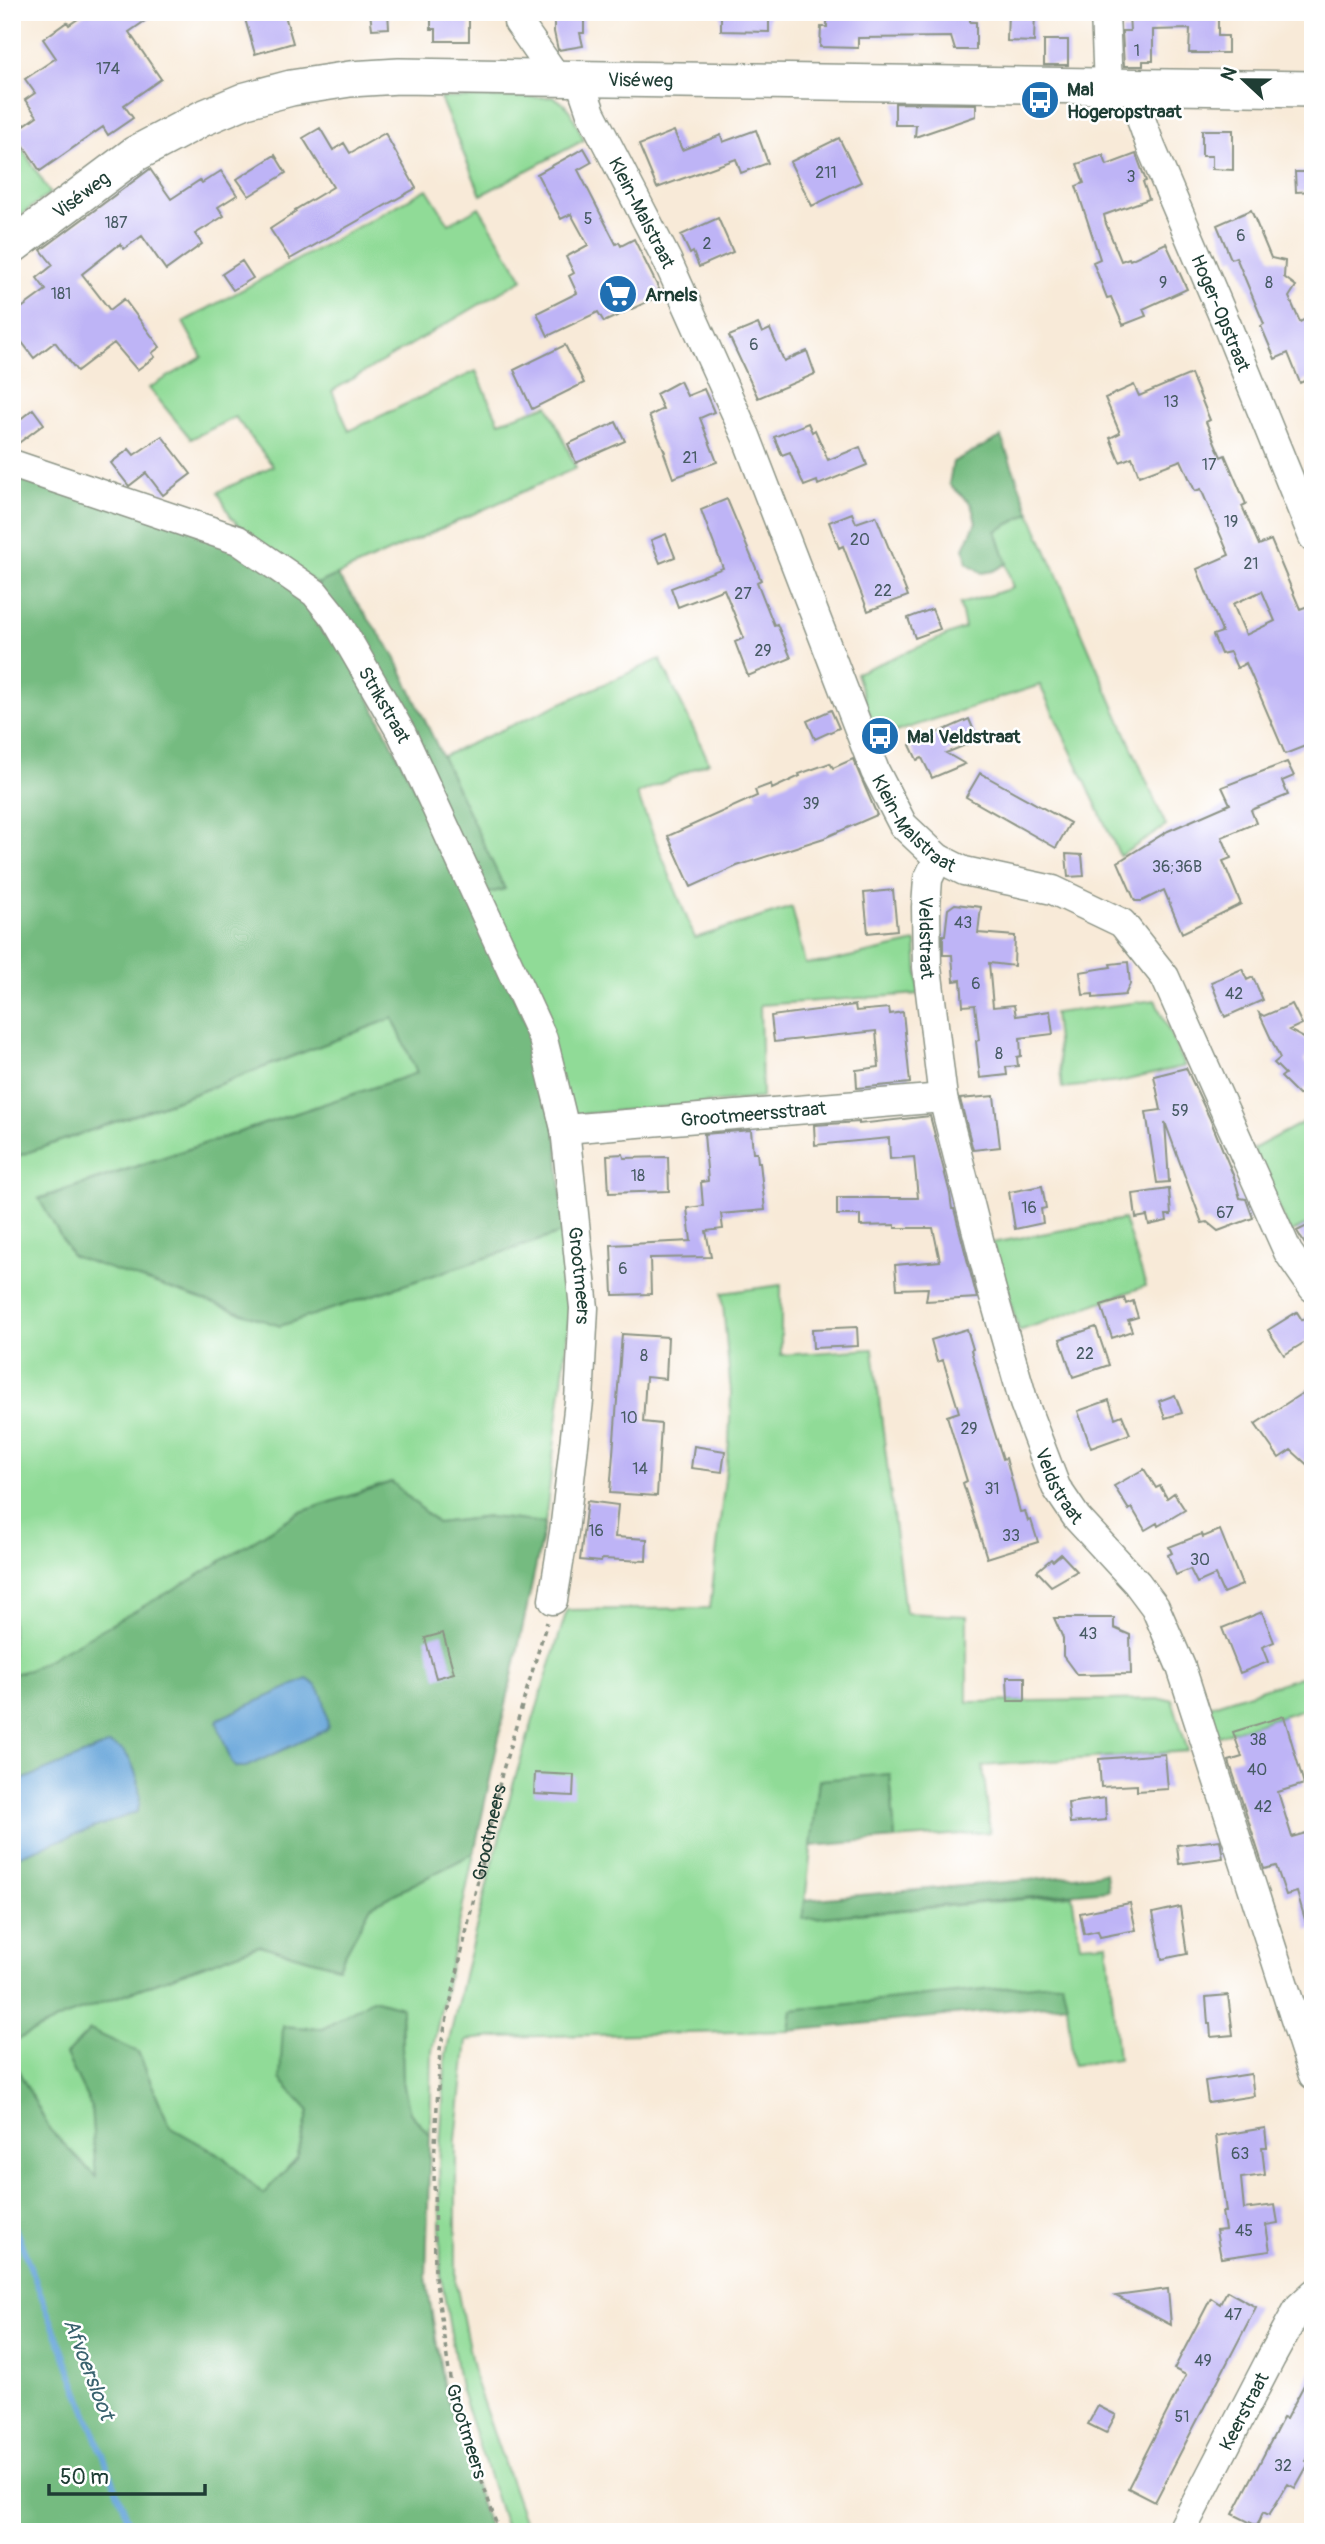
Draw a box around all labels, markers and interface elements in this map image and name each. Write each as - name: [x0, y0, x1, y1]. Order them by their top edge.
- house number: 1: [1134, 41, 1140, 61]
- north arrow: [1210, 46, 1280, 116]
- house number: 174: [96, 59, 120, 79]
- text: N: [1216, 63, 1243, 84]
- street label: Viséweg: [608, 68, 673, 93]
- place label: Mal Hogeropstraat: [1067, 78, 1183, 124]
- bus stop icon: Mal Hogeropstraat: [1019, 79, 1061, 121]
- street label: Klein-Malstraat: [603, 153, 680, 273]
- house number: 211: [815, 163, 837, 183]
- street label: Viséweg: [48, 166, 115, 224]
- house number: 3: [1127, 167, 1136, 187]
- house number: 5: [584, 209, 592, 229]
- house number: 187: [105, 213, 128, 233]
- house number: 6: [1236, 226, 1246, 246]
- house number: 2: [703, 234, 712, 254]
- street label: Hoger-Opstraat: [1185, 251, 1256, 376]
- supermarket icon: Arnels: [597, 273, 639, 315]
- house number: 9: [1159, 273, 1167, 293]
- house number: 8: [1265, 273, 1273, 293]
- place label: Arnels: [645, 283, 698, 307]
- house number: 181: [51, 284, 71, 304]
- house number: 6: [749, 335, 759, 355]
- house number: 13: [1163, 392, 1179, 412]
- house number: 21: [682, 448, 698, 468]
- house number: 17: [1202, 455, 1217, 475]
- house number: 19: [1224, 512, 1238, 532]
- house number: 20: [850, 530, 870, 550]
- house number: 21: [1243, 554, 1259, 574]
- house number: 22: [874, 581, 892, 601]
- house number: 27: [734, 584, 752, 604]
- house number: 29: [754, 641, 772, 661]
- street label: Strikstraat: [353, 663, 416, 747]
- bus stop icon: Mal Veldstraat: [859, 715, 901, 757]
- place label: Mal Veldstraat: [907, 725, 1022, 749]
- street label: Klein-Malstraat: [866, 771, 960, 878]
- house number: 39: [802, 794, 820, 814]
- house number: 36;36B: [1152, 857, 1202, 877]
- street label: Veldstraat: [913, 896, 939, 981]
- house number: 43: [954, 913, 972, 933]
- house number: 6: [971, 974, 981, 994]
- house number: 42: [1225, 984, 1243, 1004]
- house number: 8: [995, 1044, 1003, 1064]
- street label: Grootmeersstraat: [680, 1097, 827, 1132]
- house number: 59: [1172, 1101, 1188, 1121]
- house number: 18: [631, 1166, 645, 1186]
- house number: 16: [1021, 1198, 1037, 1218]
- house number: 67: [1216, 1203, 1234, 1223]
- street label: Grootmeers: [562, 1226, 595, 1326]
- house number: 6: [618, 1259, 628, 1279]
- house number: 22: [1076, 1344, 1094, 1364]
- house number: 8: [640, 1346, 648, 1366]
- house number: 10: [620, 1408, 638, 1428]
- house number: 29: [960, 1419, 978, 1439]
- street label: Veldstraat: [1029, 1445, 1088, 1530]
- house number: 14: [632, 1459, 648, 1479]
- house number: 31: [984, 1479, 1000, 1499]
- house number: 16: [588, 1521, 604, 1541]
- house number: 33: [1002, 1526, 1020, 1546]
- house number: 30: [1190, 1550, 1210, 1570]
- house number: 43: [1079, 1624, 1097, 1644]
- house number: 38: [1250, 1730, 1267, 1750]
- house number: 40: [1247, 1760, 1267, 1780]
- street label: Grootmeers: [467, 1782, 512, 1883]
- house number: 42: [1254, 1797, 1272, 1817]
- house number: 63: [1231, 2144, 1249, 2164]
- house number: 45: [1235, 2221, 1253, 2241]
- house number: 47: [1224, 2305, 1242, 2325]
- water label: Afvoersloot: [57, 2315, 121, 2426]
- house number: 49: [1194, 2351, 1212, 2371]
- street label: Keerstraat: [1214, 2368, 1275, 2455]
- street label: Grootmeers: [440, 2381, 492, 2482]
- house number: 51: [1175, 2407, 1189, 2427]
- scale bar: [49, 2453, 205, 2497]
- house number: 32: [1274, 2456, 1292, 2476]
- text: 50 m: [60, 2464, 109, 2491]

